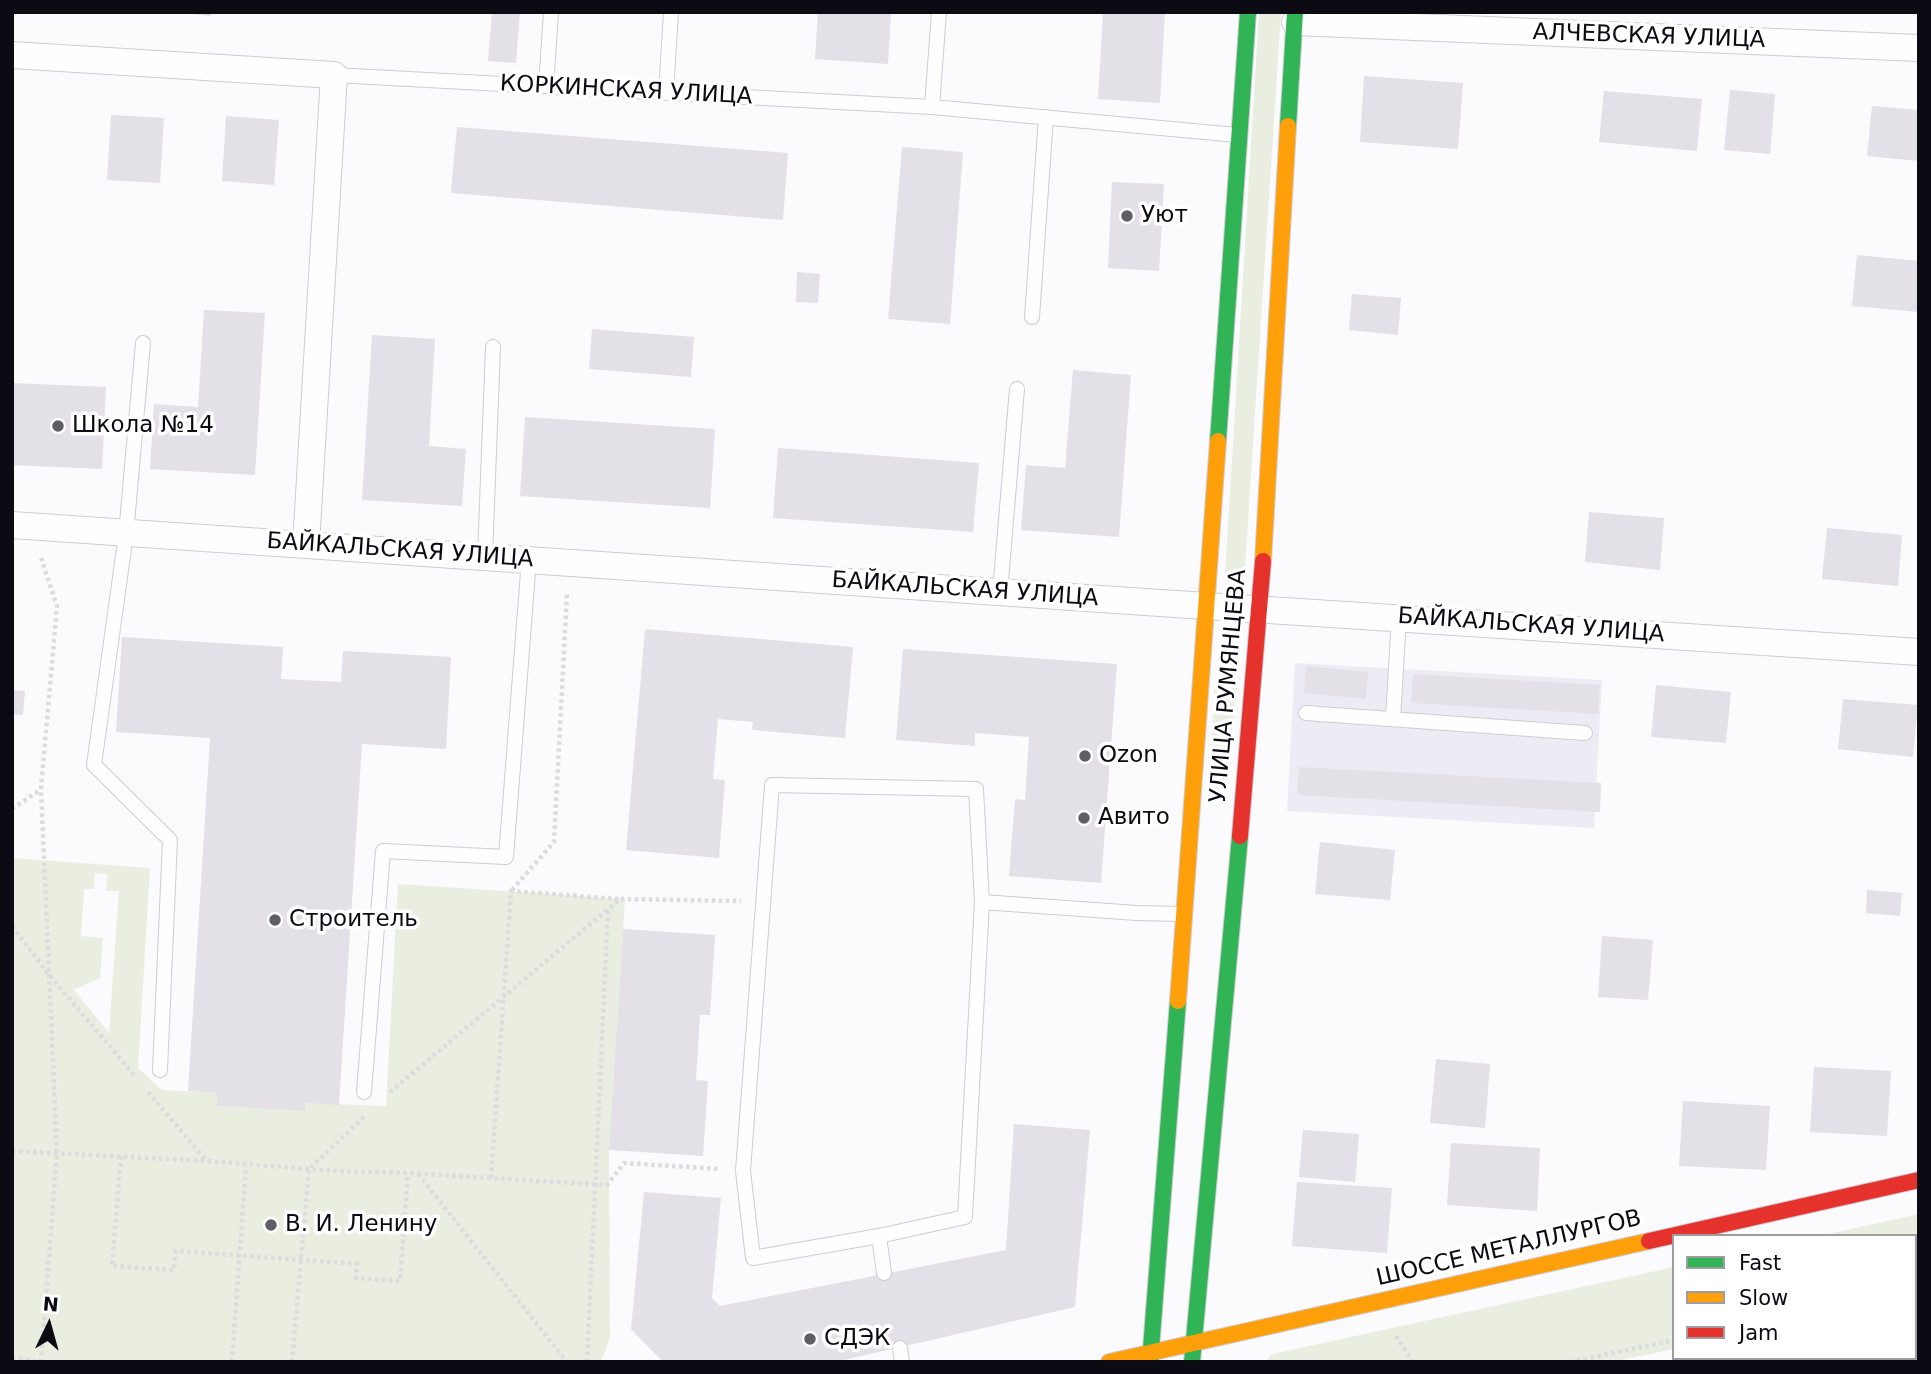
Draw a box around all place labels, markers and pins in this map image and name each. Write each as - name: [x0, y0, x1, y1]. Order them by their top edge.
- place label: Уют: [1141, 202, 1188, 230]
- marker: Уют: [1119, 208, 1135, 224]
- place label: Школа №14: [72, 412, 214, 440]
- marker: Школа №14: [50, 418, 66, 434]
- place label: Ozon: [1099, 742, 1158, 770]
- marker: Ozon: [1077, 748, 1093, 764]
- place label: Авито: [1098, 804, 1170, 832]
- marker: Авито: [1076, 810, 1092, 826]
- place label: Строитель: [289, 906, 418, 934]
- marker: Строитель: [267, 912, 283, 928]
- place label: В. И. Ленину: [285, 1211, 437, 1239]
- marker: В. И. Ленину: [263, 1217, 279, 1233]
- place label: СДЭК: [824, 1325, 890, 1353]
- marker: СДЭК: [802, 1331, 818, 1347]

